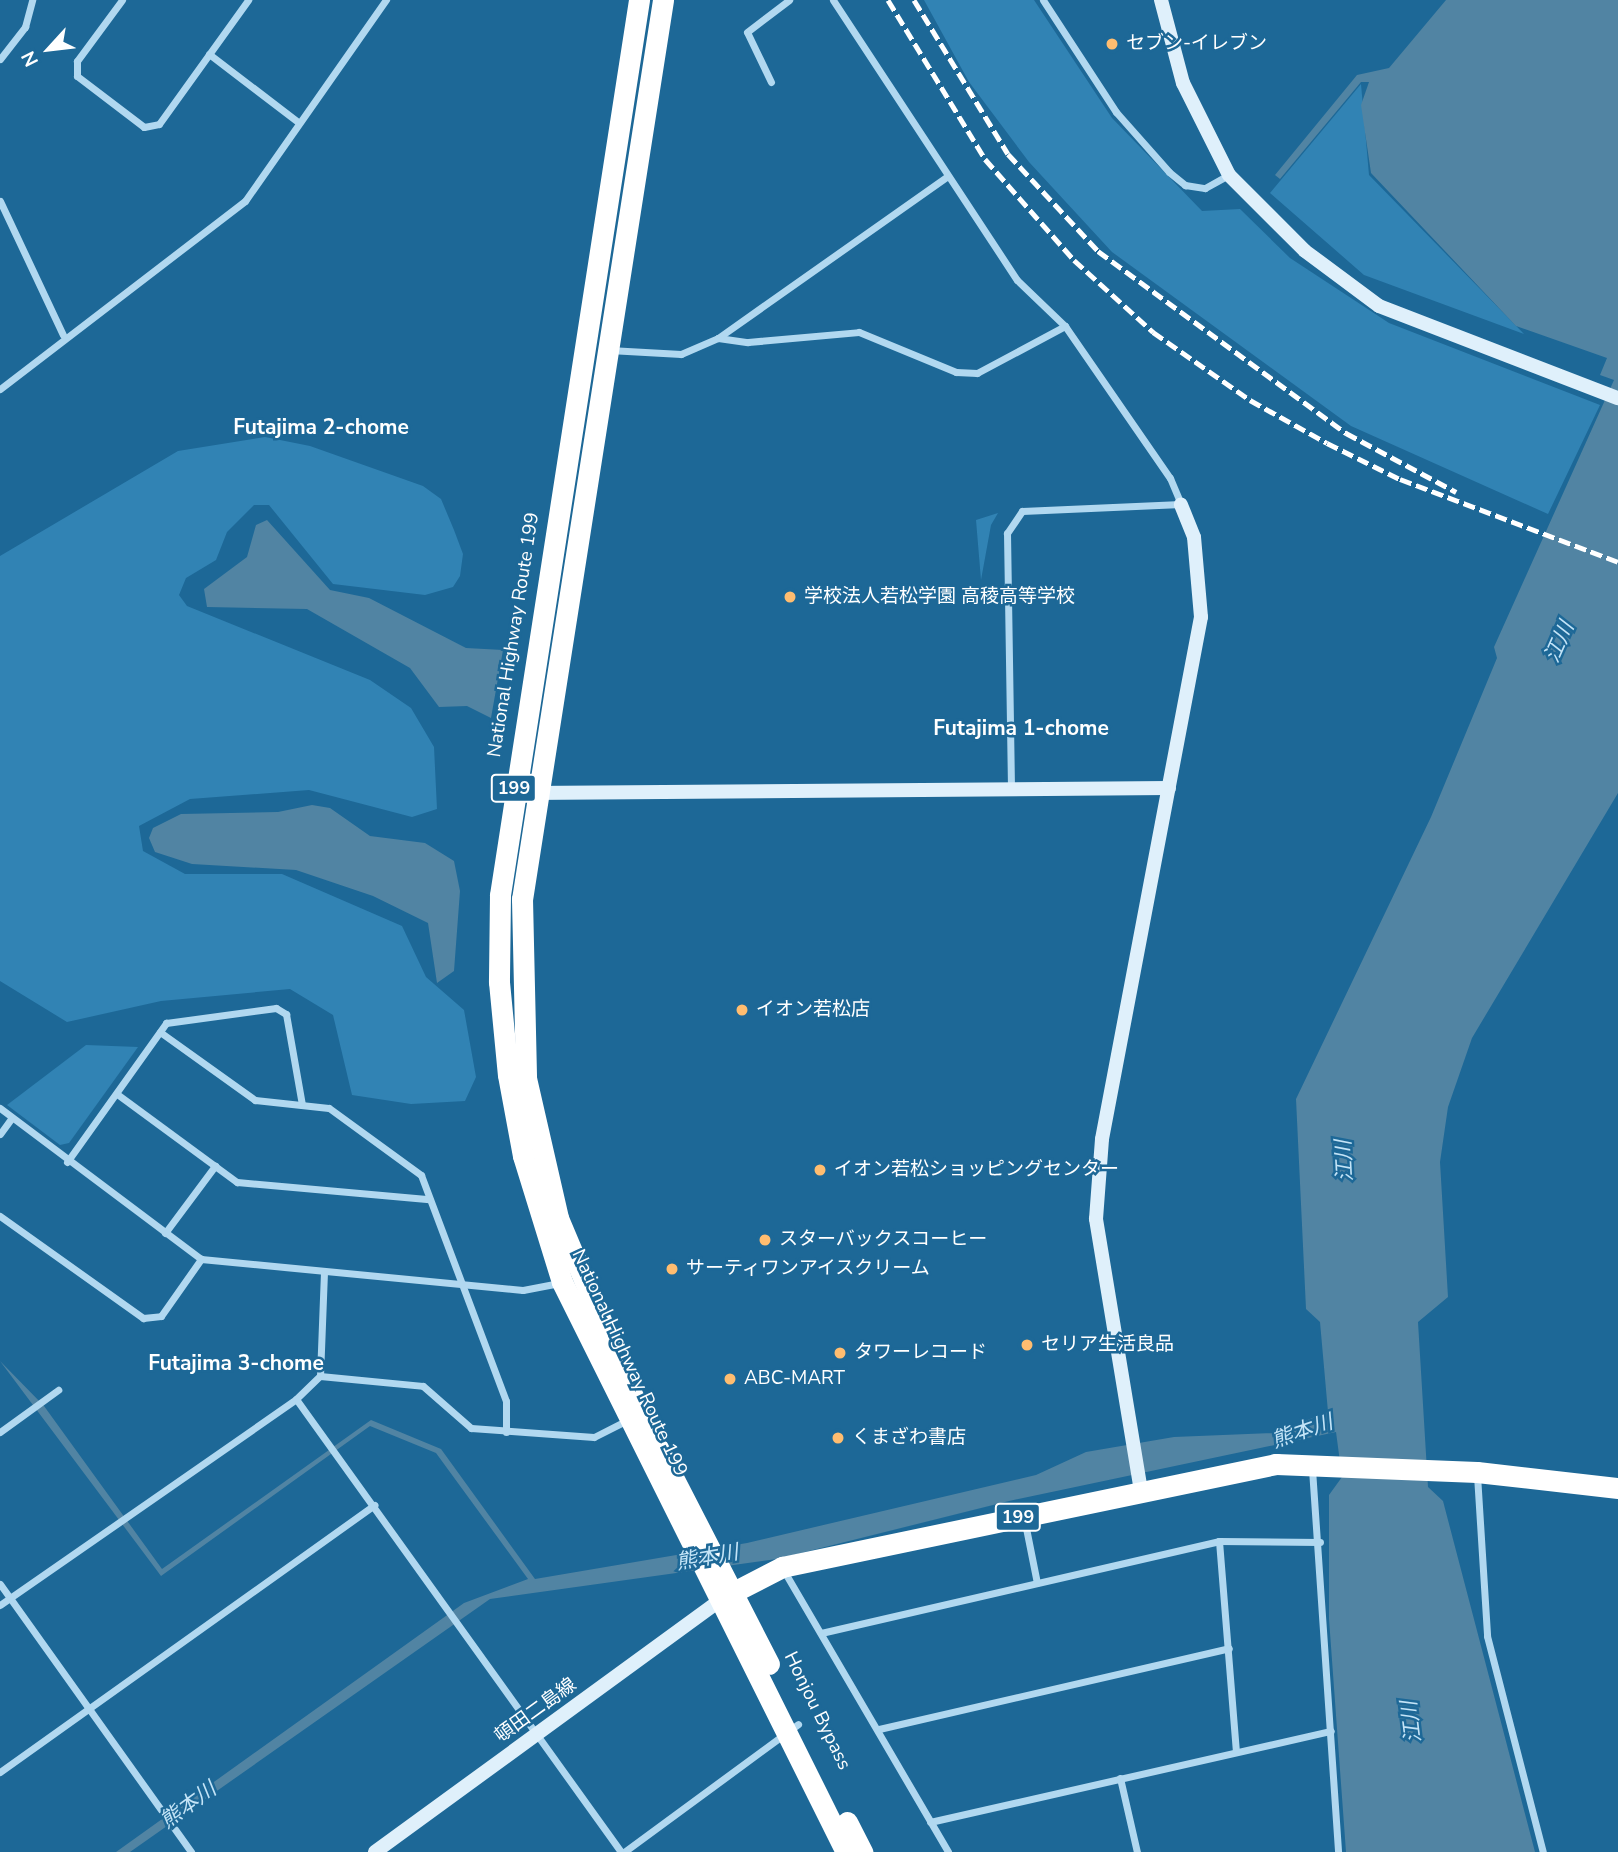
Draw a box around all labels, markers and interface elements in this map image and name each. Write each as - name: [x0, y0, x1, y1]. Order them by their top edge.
- north arrow: [14, 14, 84, 84]
- place label: セブン-イレブン: [1126, 33, 1267, 55]
- marker: セブン-イレブン: [1104, 36, 1120, 52]
- text: N: [15, 46, 45, 71]
- district label: Futajima 2-chome: [233, 414, 409, 440]
- street label: National Highway Route 199: [483, 511, 545, 759]
- place label: 学校法人若松学園 高稜高等学校: [804, 586, 1075, 608]
- marker: 学校法人若松学園 高稜高等学校: [782, 589, 798, 605]
- water label: 江川: [1539, 618, 1579, 666]
- district label: Futajima 1-chome: [933, 715, 1109, 741]
- road number: 199: [490, 774, 538, 802]
- place label: イオン若松店: [756, 999, 870, 1021]
- marker: イオン若松店: [734, 1002, 750, 1018]
- water label: 江川: [1330, 1139, 1358, 1183]
- place label: イオン若松ショッピングセンター: [834, 1159, 1119, 1181]
- marker: イオン若松ショッピングセンター: [812, 1162, 828, 1178]
- place label: スターバックスコーヒー: [779, 1229, 988, 1251]
- marker: スターバックスコーヒー: [757, 1232, 773, 1248]
- street label: National Highway Route 199: [566, 1246, 692, 1480]
- place label: サーティワンアイスクリーム: [686, 1258, 933, 1280]
- marker: サーティワンアイスクリーム: [664, 1261, 680, 1277]
- place label: セリア生活良品: [1041, 1334, 1174, 1356]
- marker: セリア生活良品: [1019, 1337, 1035, 1353]
- place label: タワーレコード: [854, 1342, 987, 1364]
- marker: タワーレコード: [832, 1345, 848, 1361]
- district label: Futajima 3-chome: [148, 1350, 324, 1376]
- place label: ABC-MART: [744, 1368, 845, 1390]
- marker: ABC-MART: [722, 1371, 738, 1387]
- water label: 熊本川: [1268, 1409, 1336, 1453]
- place label: くまざわ書店: [852, 1427, 966, 1449]
- marker: くまざわ書店: [830, 1430, 846, 1446]
- road number: 199: [993, 1502, 1042, 1532]
- water label: 熊本川: [674, 1539, 740, 1575]
- street label: Honjou Bypass: [779, 1648, 855, 1774]
- street label: 頓田二島線: [491, 1674, 581, 1748]
- water label: 江川: [1396, 1700, 1426, 1744]
- water label: 熊本川: [155, 1776, 221, 1834]

